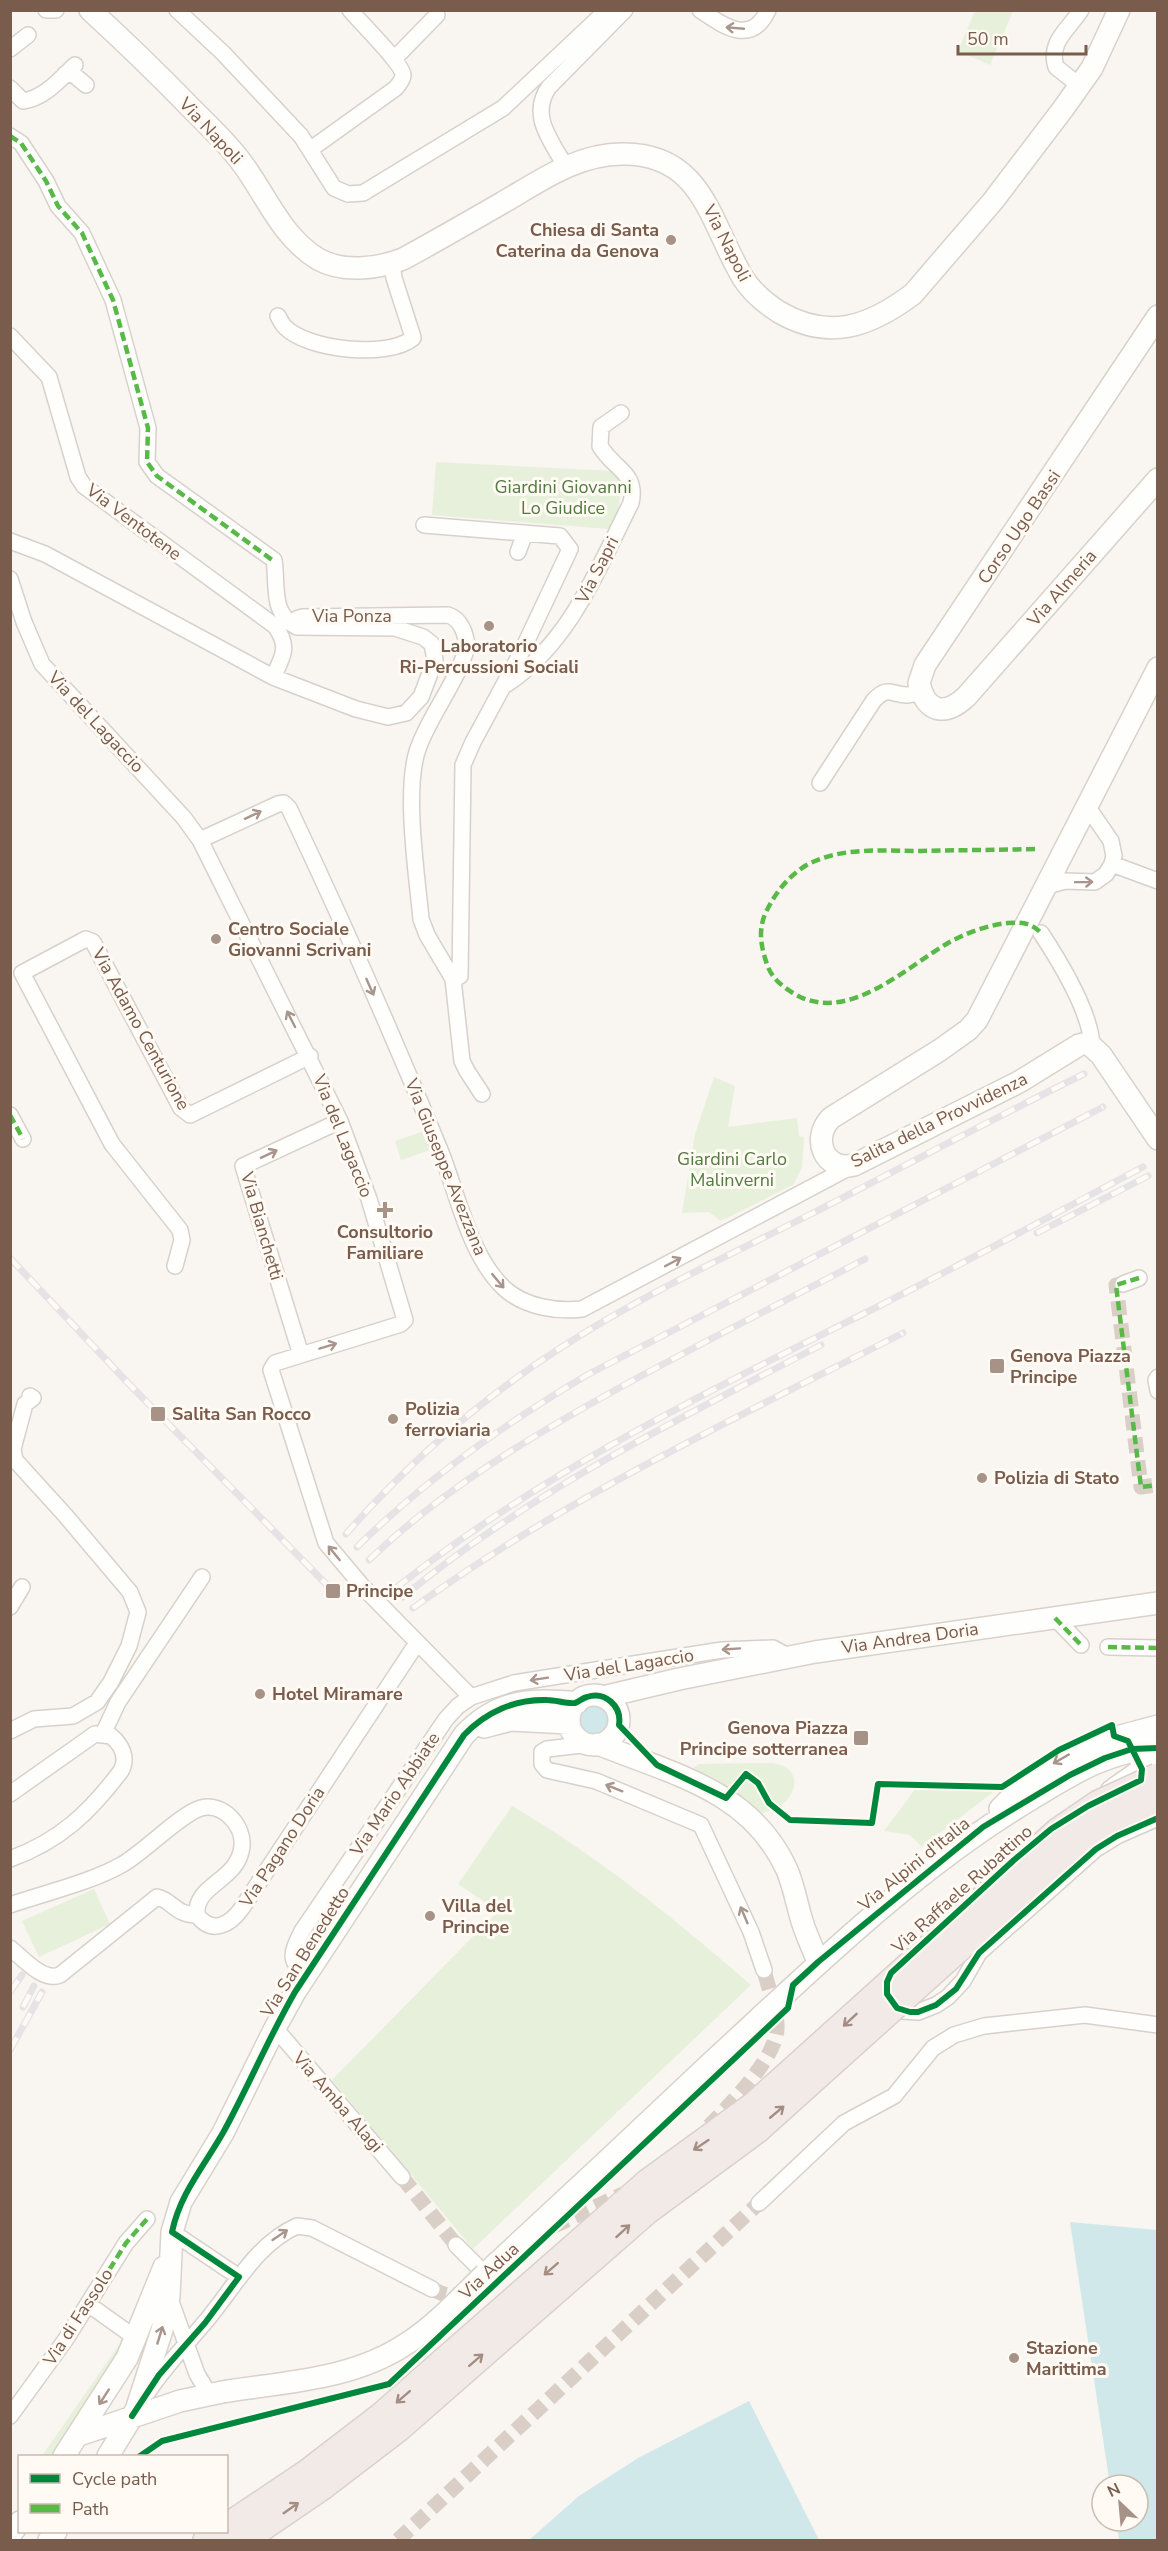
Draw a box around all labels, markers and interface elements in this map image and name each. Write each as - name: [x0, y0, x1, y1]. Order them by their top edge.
- scale bar: [958, 18, 1086, 56]
- one-way arrow: [726, 23, 745, 34]
- text: 50 m: [967, 27, 1009, 51]
- street label: Via Napoli: [173, 92, 248, 170]
- street label: Via Napoli: [697, 199, 757, 286]
- place label: Chiesa di Santa Caterina da Genova: [495, 218, 659, 263]
- marker: Chiesa di Santa Caterina da Genova: [664, 233, 678, 247]
- street label: Corso Ugo Bassi: [972, 465, 1066, 589]
- park label: Giardini Giovanni Lo Giudice: [494, 475, 632, 520]
- street label: Via Ventotene: [81, 478, 187, 566]
- street label: Via Sapri: [569, 532, 624, 609]
- street label: Via Almeria: [1021, 545, 1102, 632]
- street label: Via Ponza: [311, 604, 392, 628]
- marker: Laboratorio Ri-Percussioni Sociali: [482, 619, 496, 633]
- place label: Laboratorio Ri-Percussioni Sociali: [399, 634, 579, 679]
- street label: Via del Lagaccio: [42, 665, 149, 778]
- one-way arrow: [244, 809, 262, 821]
- one-way arrow: [1073, 876, 1093, 888]
- place label: Centro Sociale Giovanni Scrivani: [228, 917, 371, 962]
- marker: Centro Sociale Giovanni Scrivani: [209, 932, 223, 946]
- street label: Via Adamo Centurione: [86, 943, 196, 1114]
- one-way arrow: [365, 978, 376, 996]
- one-way arrow: [285, 1011, 297, 1028]
- street label: Salita della Provvidenza: [847, 1067, 1031, 1173]
- street label: Via del Lagaccio: [307, 1070, 379, 1201]
- street label: Via Giuseppe Avezzana: [399, 1074, 492, 1259]
- one-way arrow: [259, 1147, 277, 1159]
- park label: Giardini Carlo Malinverni: [677, 1147, 787, 1192]
- street label: Via Bianchetti: [235, 1168, 289, 1283]
- marker: Consultorio Familiare: [376, 1201, 394, 1219]
- place label: Consultorio Familiare: [337, 1220, 433, 1265]
- one-way arrow: [664, 1256, 681, 1268]
- one-way arrow: [491, 1273, 505, 1288]
- one-way arrow: [318, 1340, 337, 1351]
- place label: Genova Piazza Principe: [1010, 1344, 1131, 1389]
- marker: Genova Piazza Principe: [988, 1357, 1006, 1375]
- place label: Polizia ferroviaria: [405, 1397, 491, 1442]
- place label: Salita San Rocco: [172, 1402, 311, 1426]
- marker: Salita San Rocco: [149, 1405, 167, 1423]
- marker: Polizia ferroviaria: [386, 1412, 400, 1426]
- place label: Polizia di Stato: [994, 1466, 1119, 1490]
- marker: Polizia di Stato: [975, 1471, 989, 1485]
- one-way arrow: [328, 1545, 341, 1561]
- place label: Principe: [346, 1579, 414, 1603]
- marker: Principe: [324, 1582, 342, 1600]
- street label: Via Andrea Doria: [839, 1617, 980, 1660]
- street label: Via del Lagaccio: [562, 1643, 695, 1687]
- one-way arrow: [722, 1644, 742, 1655]
- one-way arrow: [529, 1674, 549, 1685]
- place label: Hotel Miramare: [272, 1682, 403, 1706]
- marker: Hotel Miramare: [253, 1687, 267, 1701]
- place label: Genova Piazza Principe sotterranea: [680, 1716, 848, 1761]
- street label: Via Mario Abbiate: [344, 1727, 445, 1861]
- marker: Genova Piazza Principe sotterranea: [852, 1729, 870, 1747]
- one-way arrow: [1053, 1753, 1070, 1765]
- street label: Via Pagano Doria: [233, 1782, 330, 1913]
- one-way arrow: [605, 1782, 624, 1793]
- street label: Via Alpini d'Italia: [852, 1812, 975, 1917]
- street label: Via Raffaele Rubattino: [886, 1819, 1037, 1959]
- street label: Via San Benedetto: [255, 1882, 355, 2023]
- place label: Villa del Principe: [441, 1894, 512, 1939]
- one-way arrow: [738, 1907, 749, 1925]
- marker: Villa del Principe: [423, 1909, 437, 1923]
- one-way arrow: [843, 2013, 858, 2027]
- street label: Via Amba Alagi: [287, 2046, 389, 2158]
- one-way arrow: [769, 2105, 784, 2119]
- one-way arrow: [693, 2139, 710, 2151]
- one-way arrow: [615, 2224, 630, 2238]
- one-way arrow: [272, 2229, 288, 2241]
- street label: Via Adua: [453, 2237, 524, 2306]
- one-way arrow: [544, 2262, 559, 2276]
- street label: Via di Fassolo: [37, 2264, 118, 2371]
- one-way arrow: [155, 2326, 166, 2345]
- place label: Stazione Marittima: [1026, 2336, 1107, 2381]
- marker: Stazione Marittima: [1007, 2351, 1021, 2365]
- one-way arrow: [468, 2353, 483, 2367]
- one-way arrow: [98, 2388, 110, 2405]
- one-way arrow: [396, 2390, 411, 2404]
- legend: [18, 2455, 228, 2533]
- text: Cycle path: [72, 2467, 157, 2491]
- north arrow: [1090, 2473, 1150, 2533]
- text: N: [1104, 2478, 1124, 2503]
- text: Path: [72, 2497, 109, 2521]
- one-way arrow: [283, 2502, 299, 2514]

